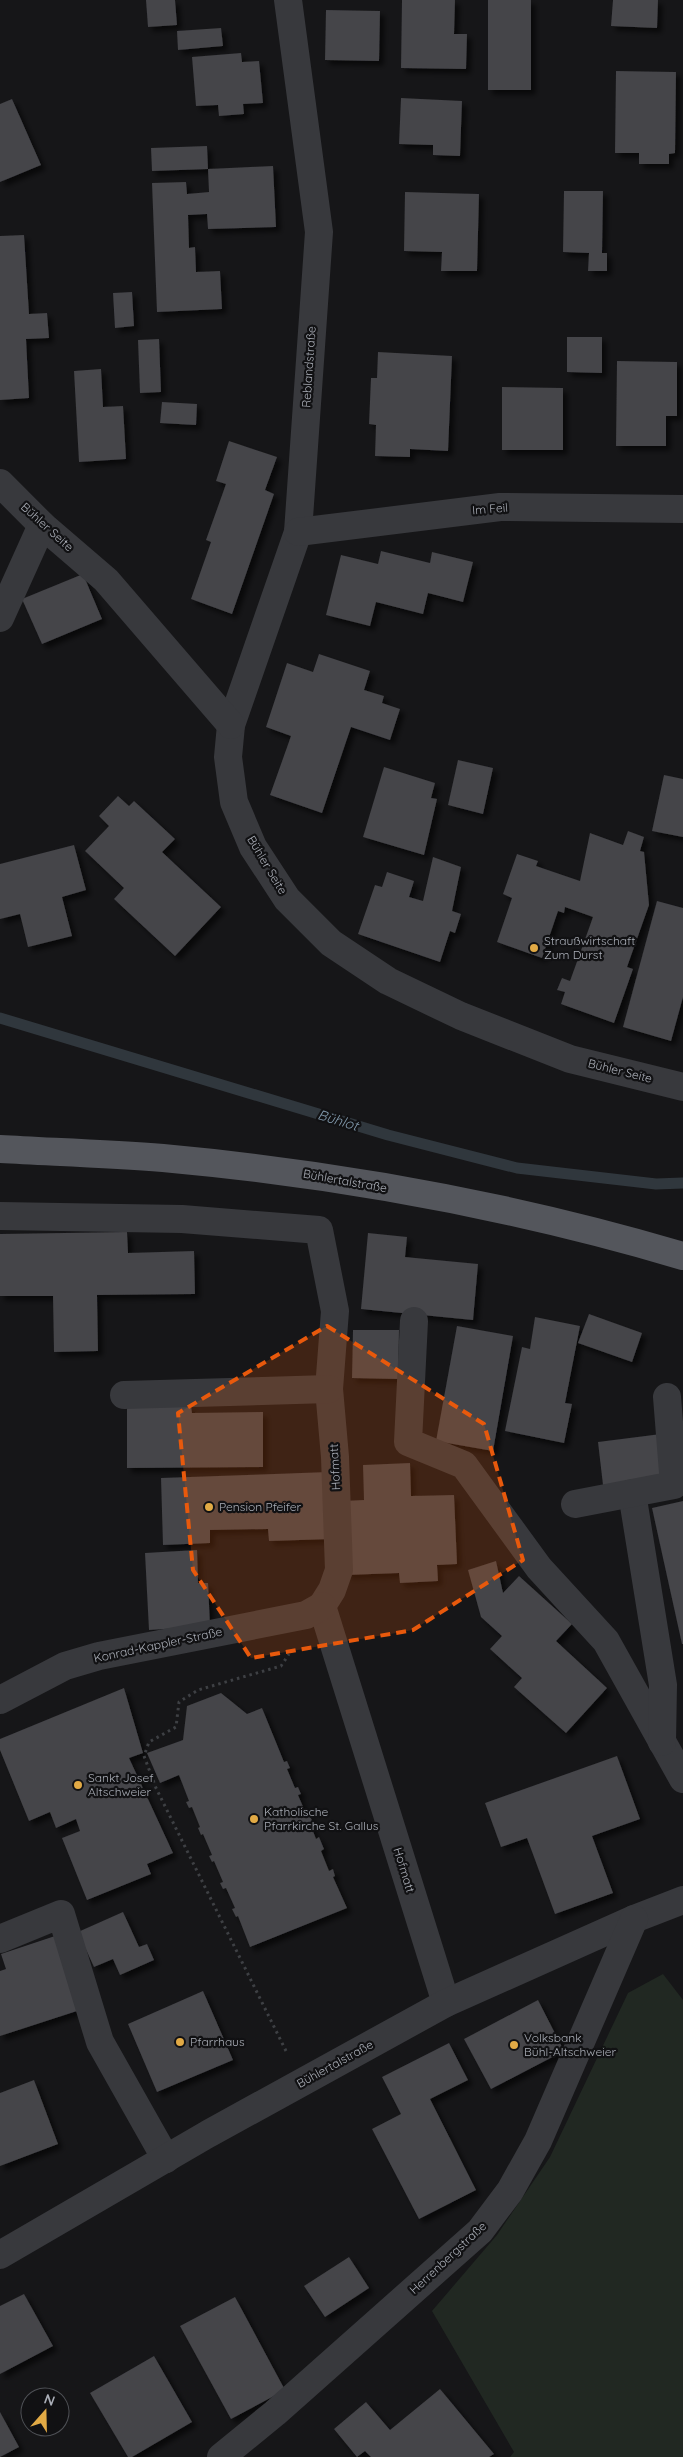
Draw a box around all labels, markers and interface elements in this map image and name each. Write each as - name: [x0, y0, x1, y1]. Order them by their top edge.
- street label: Reblandstraße: [298, 325, 319, 408]
- street label: Bühler Seite: [18, 499, 77, 554]
- street label: Im Feil: [471, 499, 509, 518]
- street label: Bühler Seite: [244, 833, 291, 897]
- place label: Straußwirtschaft Zum Durst: [544, 933, 635, 962]
- marker: Straußwirtschaft Zum Durst: [528, 942, 540, 954]
- street label: Bühler Seite: [586, 1055, 654, 1086]
- water label: Bühlot: [316, 1105, 363, 1135]
- street label: Bühlertalstraße: [302, 1166, 389, 1195]
- street label: Hofmatt: [326, 1443, 343, 1491]
- place label: Pension Pfeifer: [219, 1499, 302, 1514]
- marker: Pension Pfeifer: [203, 1501, 215, 1513]
- street label: Konrad-Kappler-Straße: [92, 1624, 224, 1665]
- place label: Sankt Josef Altschweier: [88, 1770, 154, 1799]
- marker: Sankt Josef Altschweier: [72, 1779, 84, 1791]
- place label: Katholische Pfarrkirche St. Gallus: [264, 1804, 379, 1833]
- marker: Katholische Pfarrkirche St. Gallus: [248, 1813, 260, 1825]
- street label: Hofmatt: [390, 1845, 418, 1894]
- place label: Volksbank Bühl-Altschweier: [524, 2030, 617, 2059]
- place label: Pfarrhaus: [190, 2034, 245, 2049]
- marker: Pfarrhaus: [174, 2036, 186, 2048]
- street label: Bühlertalstraße: [294, 2036, 376, 2091]
- marker: Volksbank Bühl-Altschweier: [508, 2039, 520, 2051]
- street label: Herrenbergstraße: [406, 2218, 489, 2297]
- north arrow: [20, 2387, 70, 2437]
- text: N: [42, 2390, 57, 2410]

